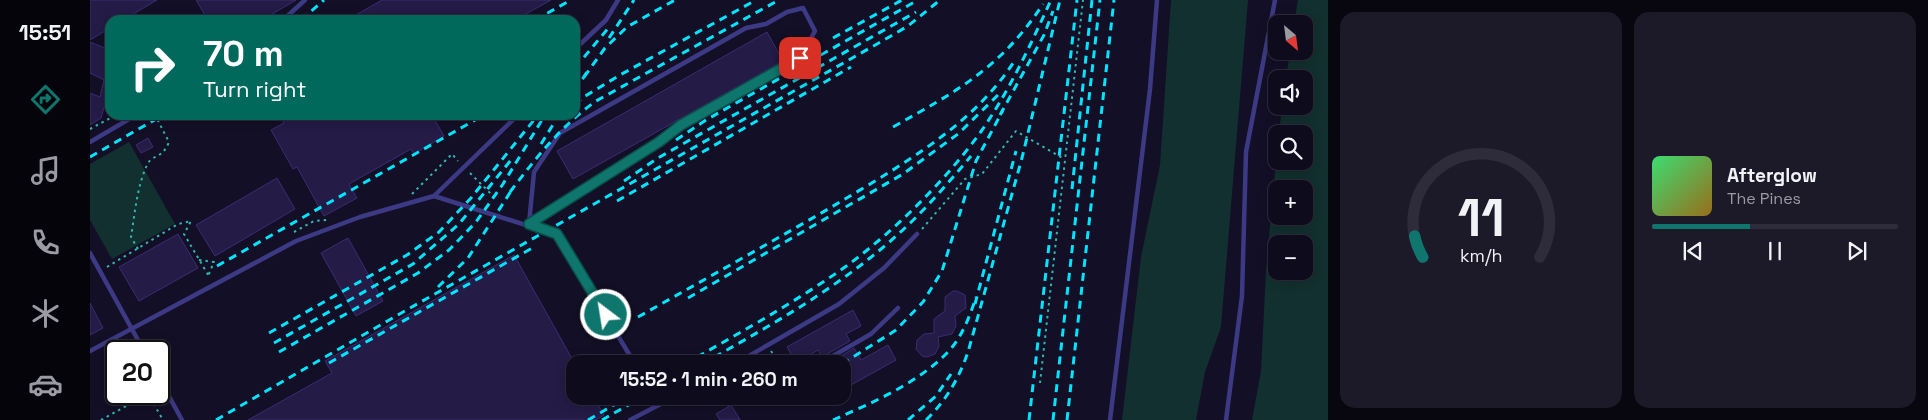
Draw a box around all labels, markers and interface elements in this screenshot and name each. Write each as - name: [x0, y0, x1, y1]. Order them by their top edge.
- north arrow: [1268, 15, 1312, 60]
- map controls: [1268, 15, 1313, 280]
- text: 15:51: [19, 18, 71, 46]
- text: 70 m: [203, 32, 284, 76]
- icon: right: [120, 35, 185, 100]
- pin: [779, 37, 821, 79]
- icon: arrive: [786, 44, 814, 72]
- button: sound: [1268, 70, 1313, 115]
- text: Turn right: [203, 75, 306, 103]
- icon: directions: [28, 82, 63, 117]
- button: search: [1268, 125, 1313, 170]
- icon: music: [28, 153, 63, 188]
- text: Afterglow: [1727, 163, 1817, 188]
- button: +: [1268, 180, 1313, 225]
- text: 11: [1457, 185, 1505, 251]
- text: The Pines: [1727, 188, 1801, 209]
- icon: phone: [28, 225, 63, 260]
- button: −: [1268, 235, 1313, 280]
- icon: previous: [1679, 237, 1707, 265]
- icon: pause: [1761, 237, 1789, 265]
- icon: next: [1843, 237, 1871, 265]
- text: km/h: [1460, 244, 1502, 267]
- position arrow: [579, 288, 631, 340]
- icon: climate: [28, 296, 63, 331]
- speed limit sign: 20: [105, 340, 170, 405]
- icon: car: [28, 367, 63, 402]
- text: 15:52 · 1 min · 260 m: [619, 367, 798, 392]

